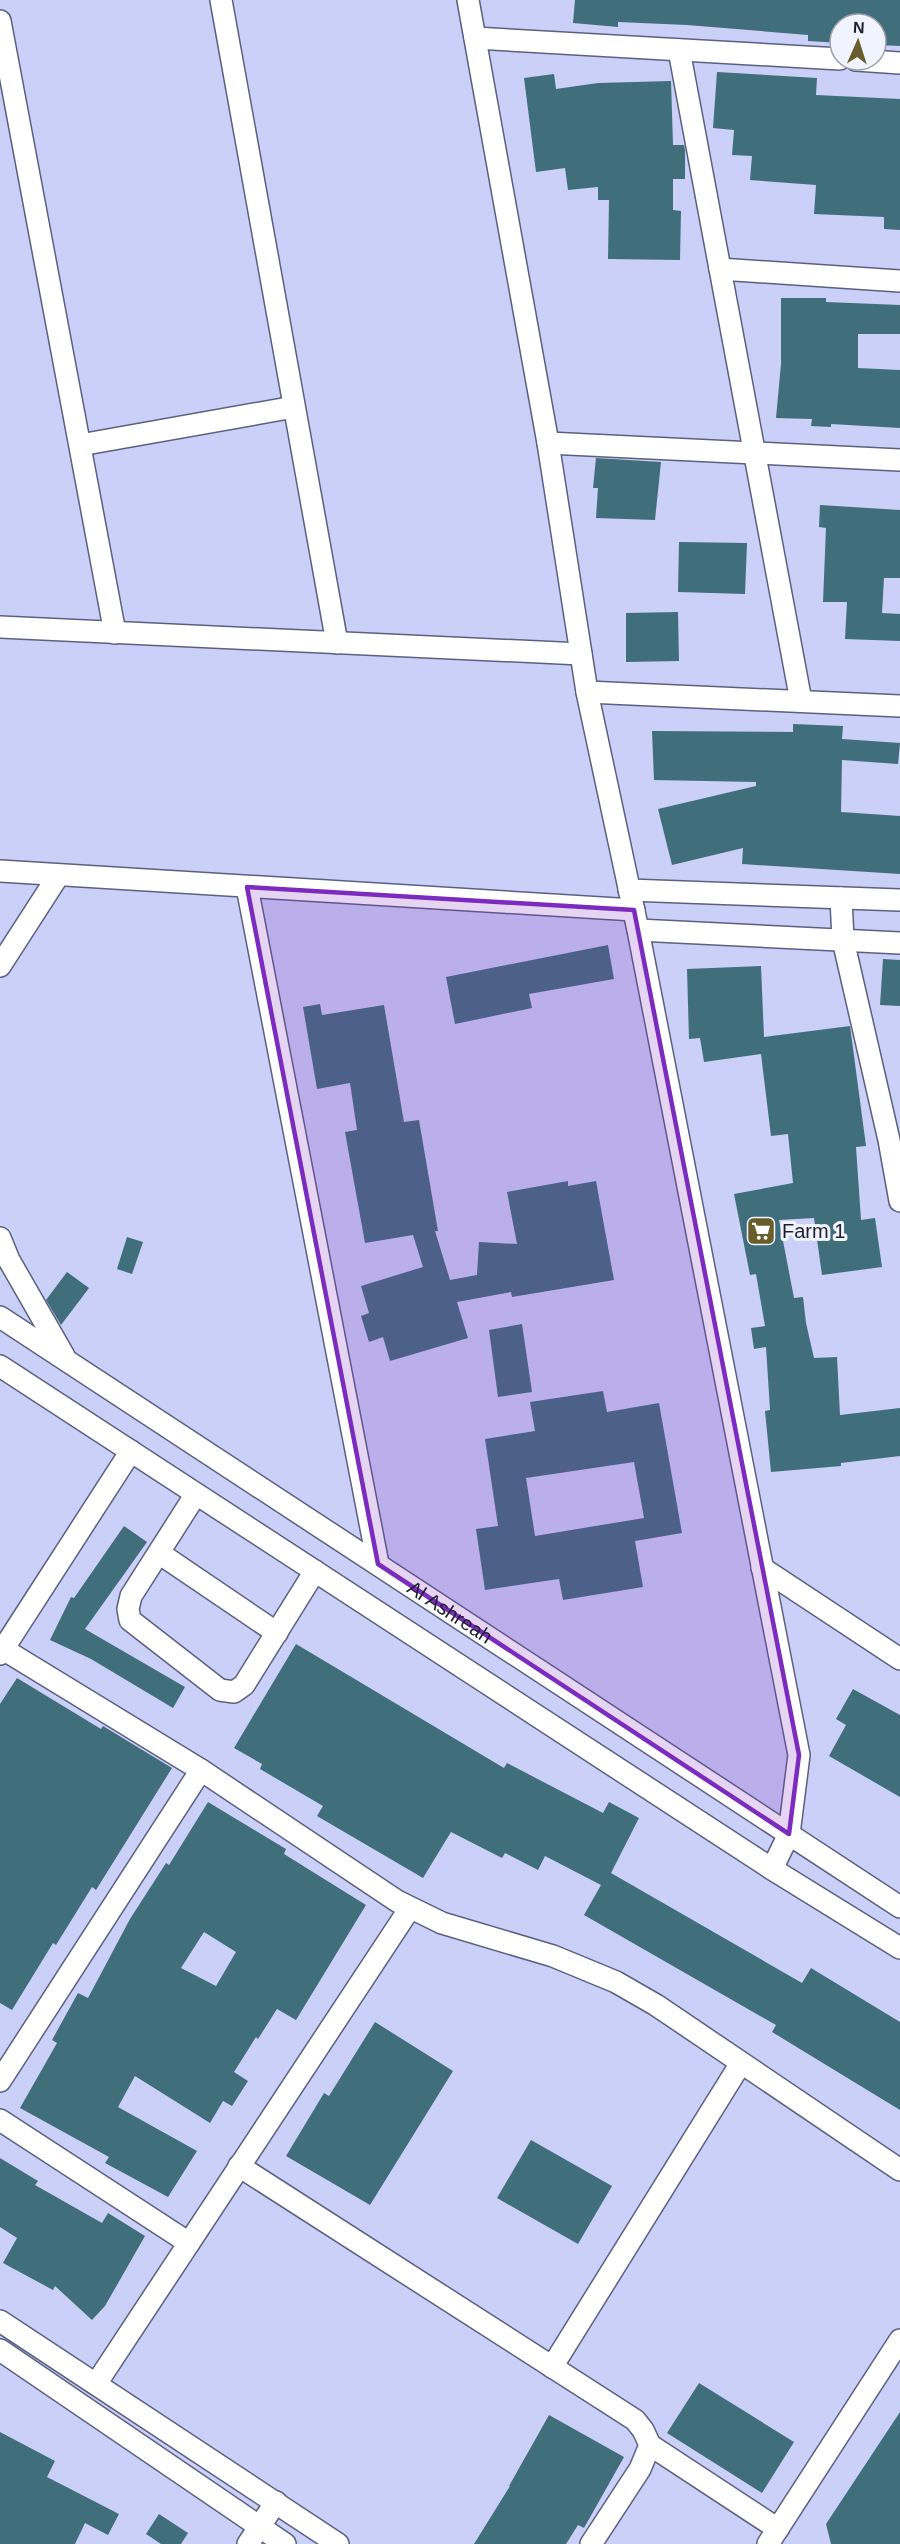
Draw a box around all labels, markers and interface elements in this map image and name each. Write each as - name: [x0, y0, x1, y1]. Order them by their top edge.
- north arrow: [828, 12, 888, 72]
- text: N: [853, 19, 865, 36]
- supermarket icon: Farm 1: [745, 1215, 777, 1247]
- place label: Farm 1: [782, 1220, 845, 1242]
- street label: Al Ashreah: [403, 1576, 496, 1648]

